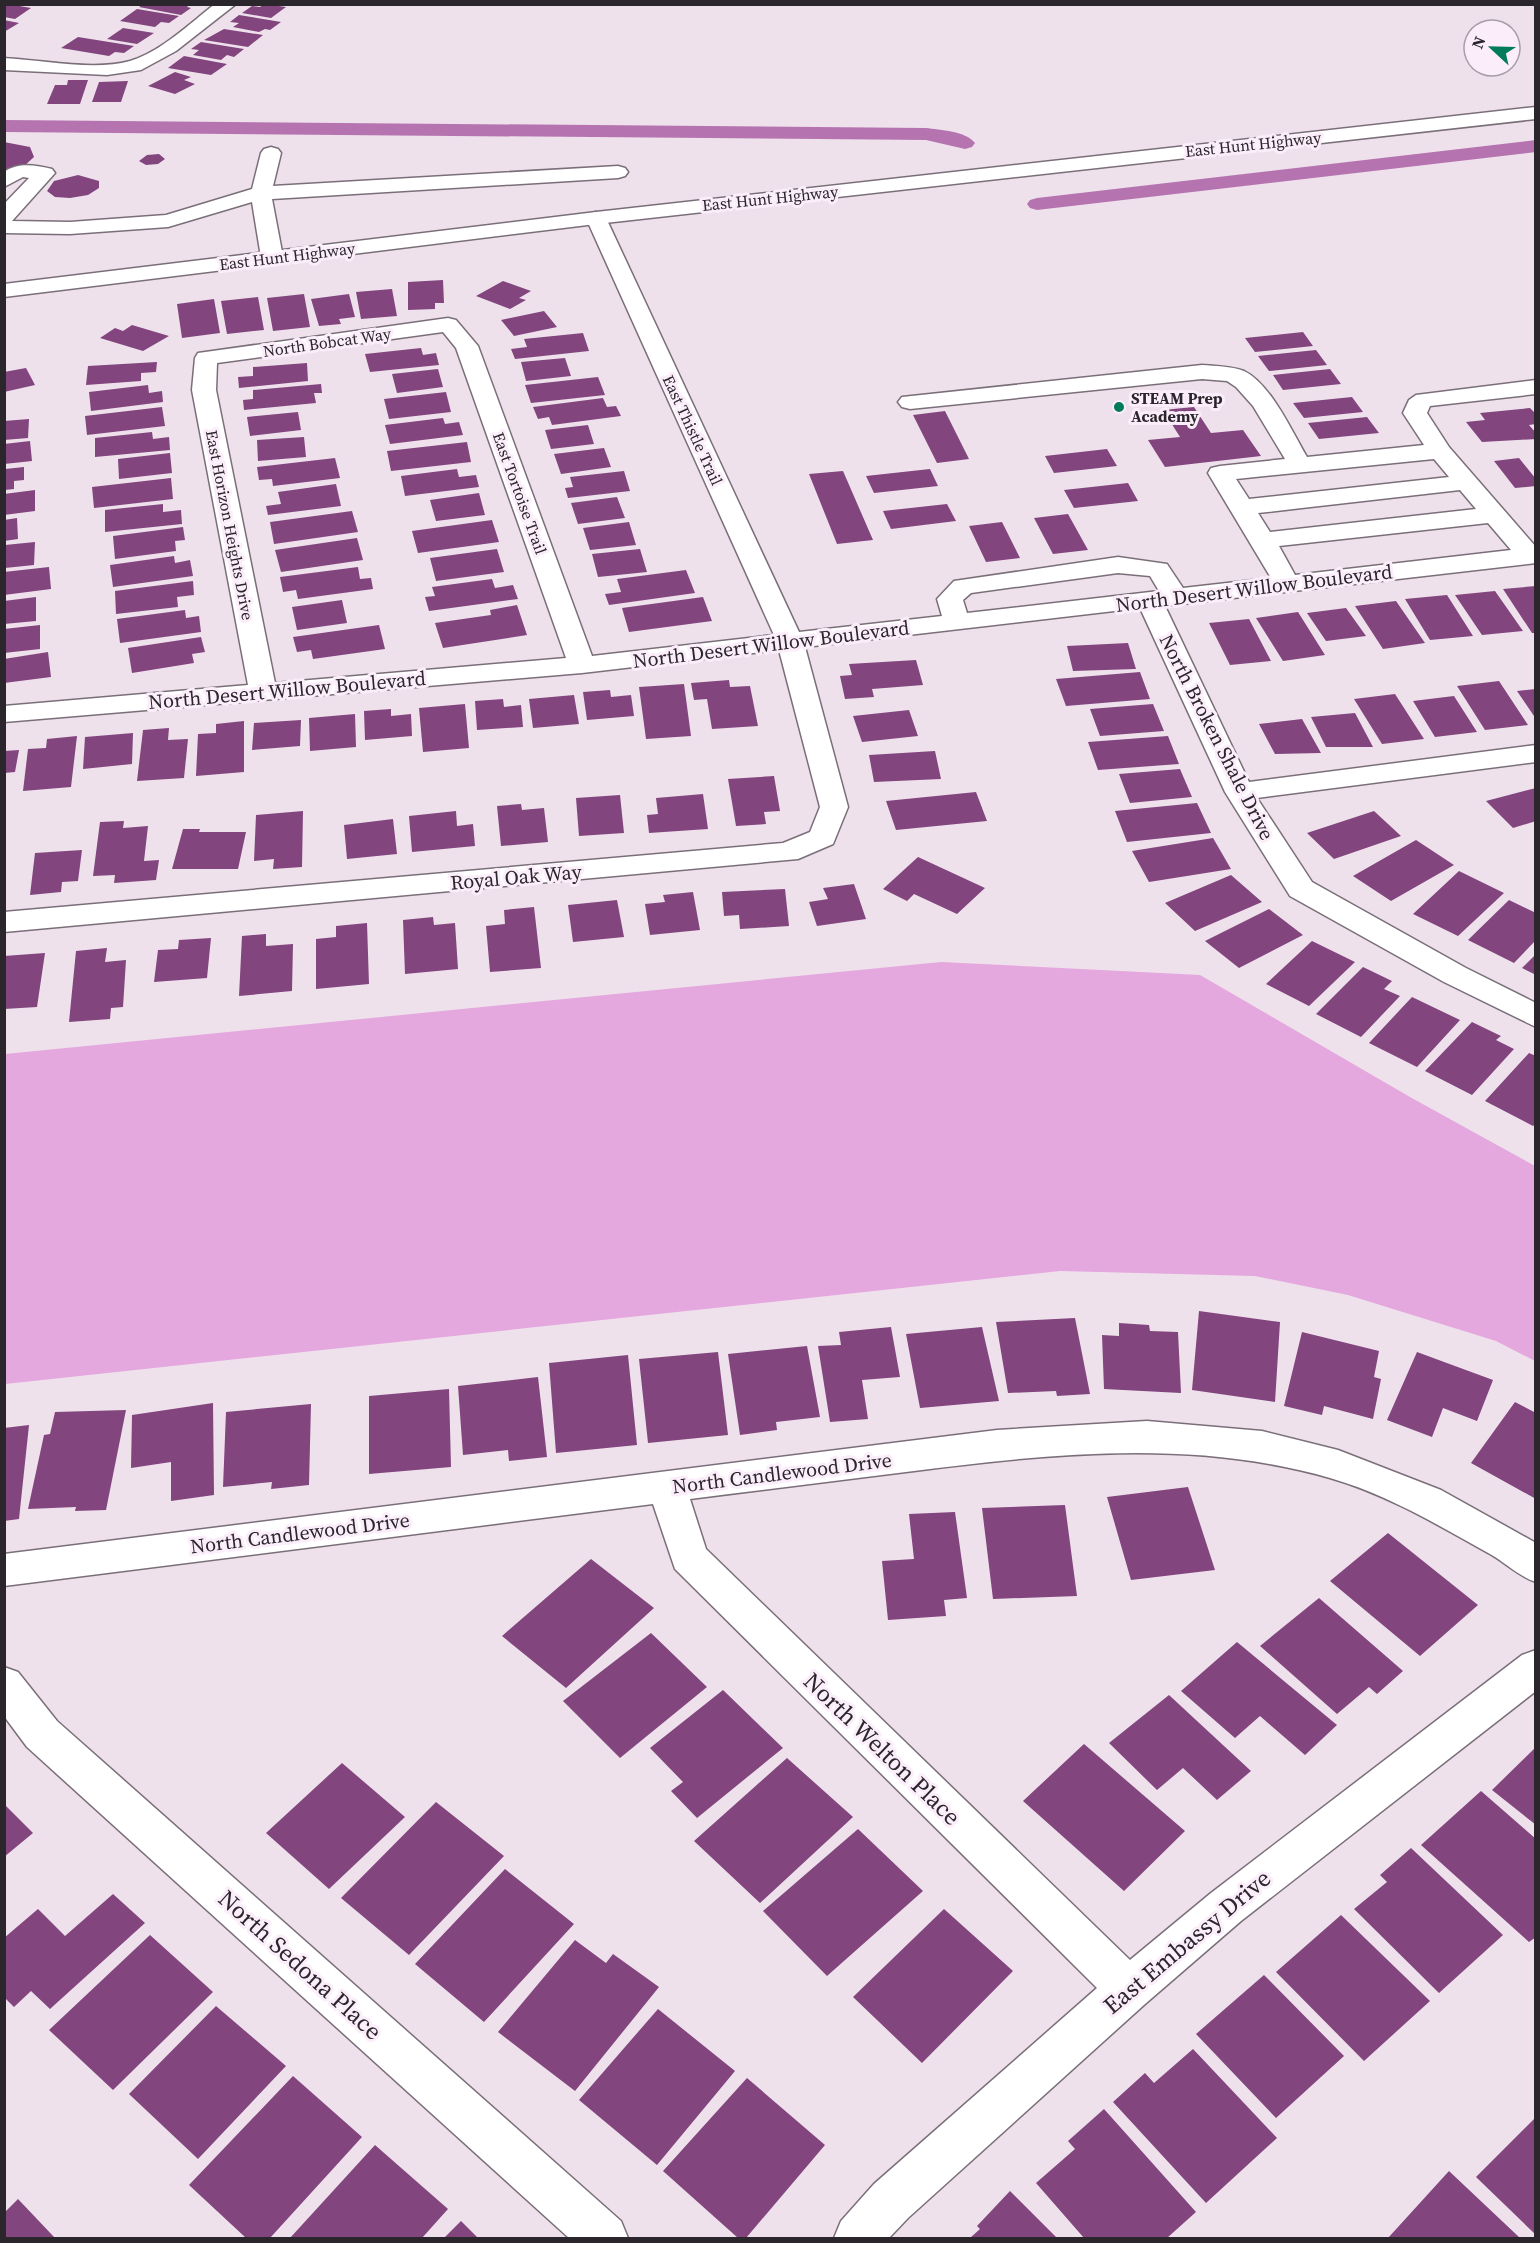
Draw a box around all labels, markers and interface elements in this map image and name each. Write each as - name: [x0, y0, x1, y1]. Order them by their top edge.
- north arrow: [1462, 18, 1522, 78]
- text: N: [1466, 33, 1491, 52]
- street label: East Hunt Highway: [1184, 126, 1323, 162]
- street label: East Hunt Highway: [701, 180, 840, 216]
- street label: East Hunt Highway: [218, 237, 357, 275]
- street label: North Bobcat Way: [262, 322, 393, 362]
- street label: East Thistle Trail: [658, 371, 728, 489]
- place label: STEAM Prep Academy: [1131, 387, 1223, 427]
- marker: STEAM Prep Academy: [1112, 400, 1126, 414]
- street label: East Horizon Heights Drive: [201, 428, 259, 622]
- street label: East Tortoise Trail: [488, 429, 552, 557]
- street label: North Desert Willow Boulevard: [1114, 557, 1394, 619]
- street label: North Desert Willow Boulevard: [631, 613, 911, 675]
- street label: North Broken Shale Drive: [1153, 629, 1281, 845]
- street label: North Desert Willow Boulevard: [147, 664, 427, 716]
- street label: Royal Oak Way: [449, 857, 584, 897]
- street label: North Candlewood Drive: [671, 1446, 893, 1500]
- street label: North Candlewood Drive: [189, 1506, 411, 1560]
- street label: North Welton Place: [796, 1665, 968, 1832]
- street label: East Embassy Drive: [1096, 1862, 1277, 2022]
- street label: North Sedona Place: [211, 1882, 389, 2047]

